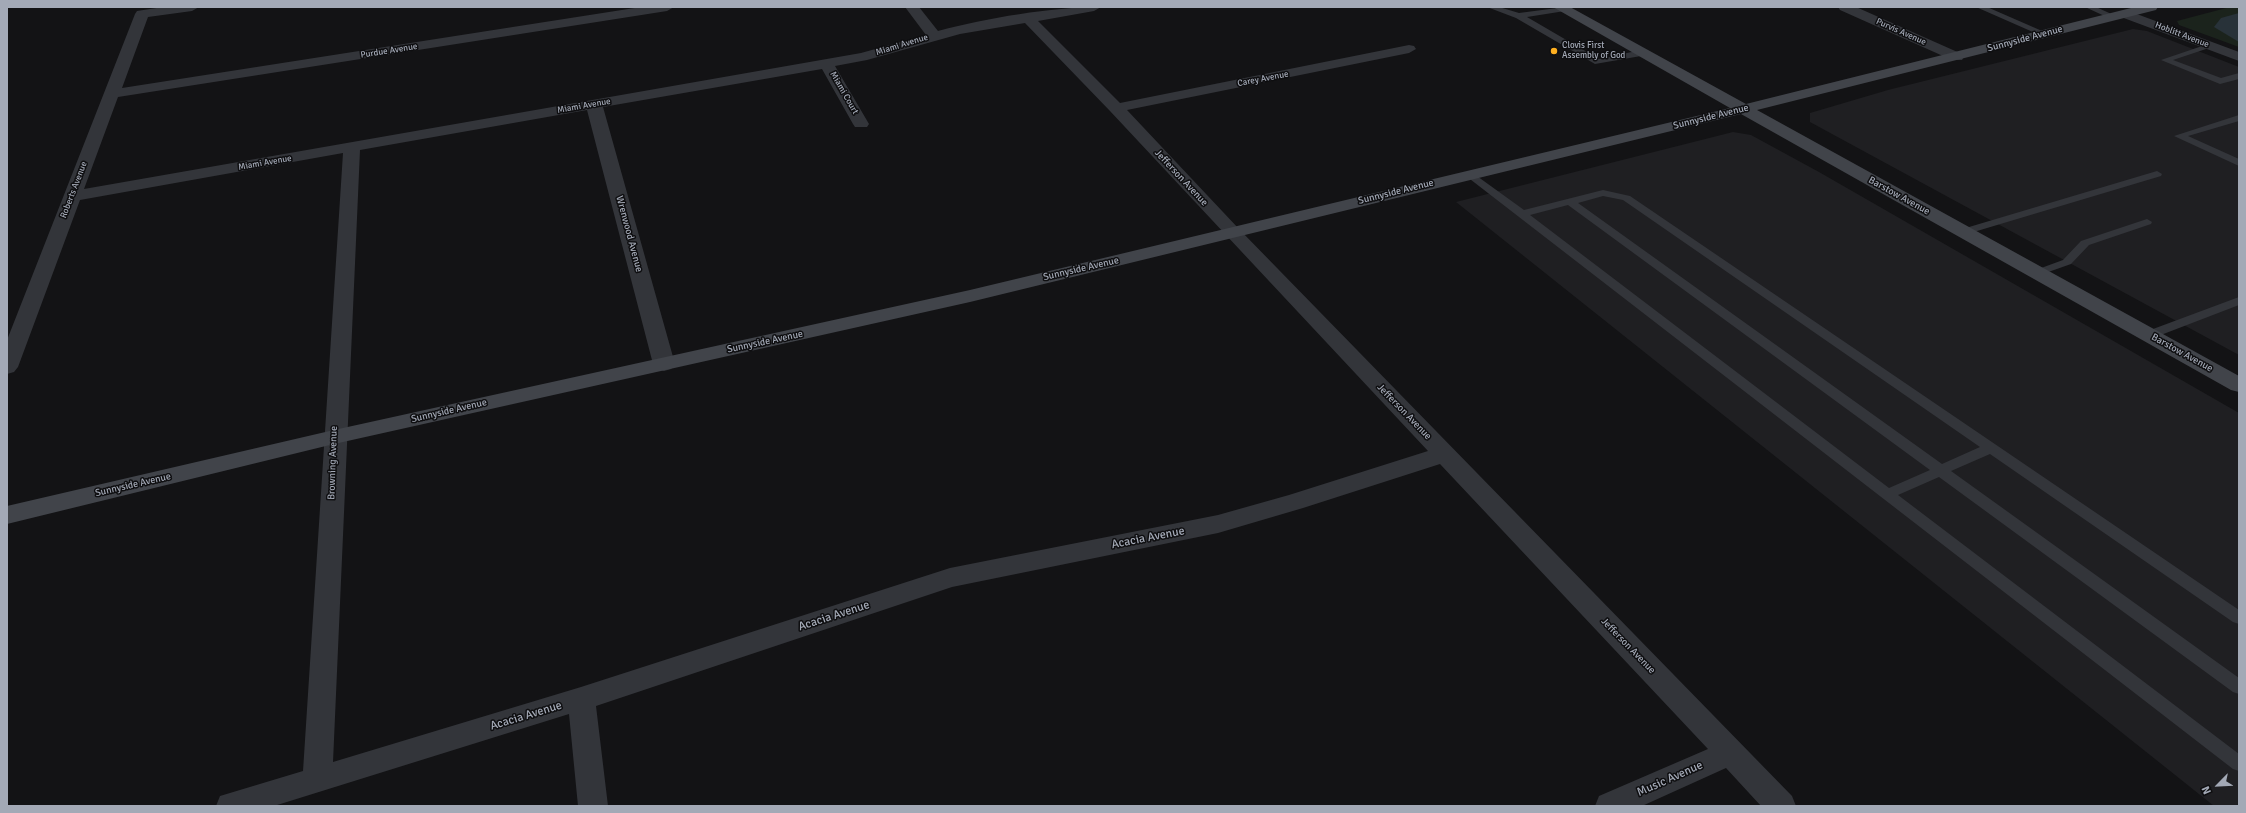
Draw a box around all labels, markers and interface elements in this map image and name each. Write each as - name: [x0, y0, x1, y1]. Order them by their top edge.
- street label: Purvis Avenue: [1874, 16, 1928, 48]
- street label: Hoblitt Avenue: [2153, 20, 2211, 50]
- street label: Sunnyside Avenue: [1986, 23, 2064, 55]
- street label: Miami Avenue: [875, 32, 929, 58]
- street label: Purdue Avenue: [360, 41, 418, 61]
- place label: Clovis First Assembly of God: [1562, 41, 1625, 62]
- marker: Clovis First Assembly of God: [1549, 46, 1559, 56]
- street label: Carey Avenue: [1237, 69, 1289, 89]
- street label: Miami Court: [827, 70, 861, 116]
- street label: Miami Avenue: [556, 96, 612, 116]
- street label: Sunnyside Avenue: [1672, 102, 1750, 132]
- street label: Jefferson Avenue: [1152, 147, 1210, 209]
- street label: Miami Avenue: [237, 153, 293, 173]
- street label: Roberts Avenue: [58, 160, 90, 220]
- street label: Barstow Avenue: [1866, 174, 1932, 218]
- street label: Sunnyside Avenue: [1357, 177, 1435, 207]
- street label: Wrenwood Avenue: [613, 195, 645, 273]
- street label: Sunnyside Avenue: [1042, 254, 1120, 284]
- street label: Sunnyside Avenue: [726, 328, 804, 356]
- street label: Barstow Avenue: [2149, 331, 2215, 375]
- street label: Jefferson Avenue: [1374, 382, 1434, 442]
- street label: Sunnyside Avenue: [410, 396, 488, 426]
- street label: Browning Avenue: [326, 426, 340, 500]
- street label: Sunnyside Avenue: [94, 470, 172, 500]
- street label: Acacia Avenue: [1110, 524, 1186, 552]
- street label: Acacia Avenue: [796, 598, 872, 634]
- street label: Jefferson Avenue: [1598, 616, 1658, 676]
- street label: Acacia Avenue: [488, 698, 564, 734]
- street label: Music Avenue: [1635, 758, 1705, 800]
- north arrow: [2198, 765, 2238, 805]
- text: N: [2199, 784, 2214, 796]

